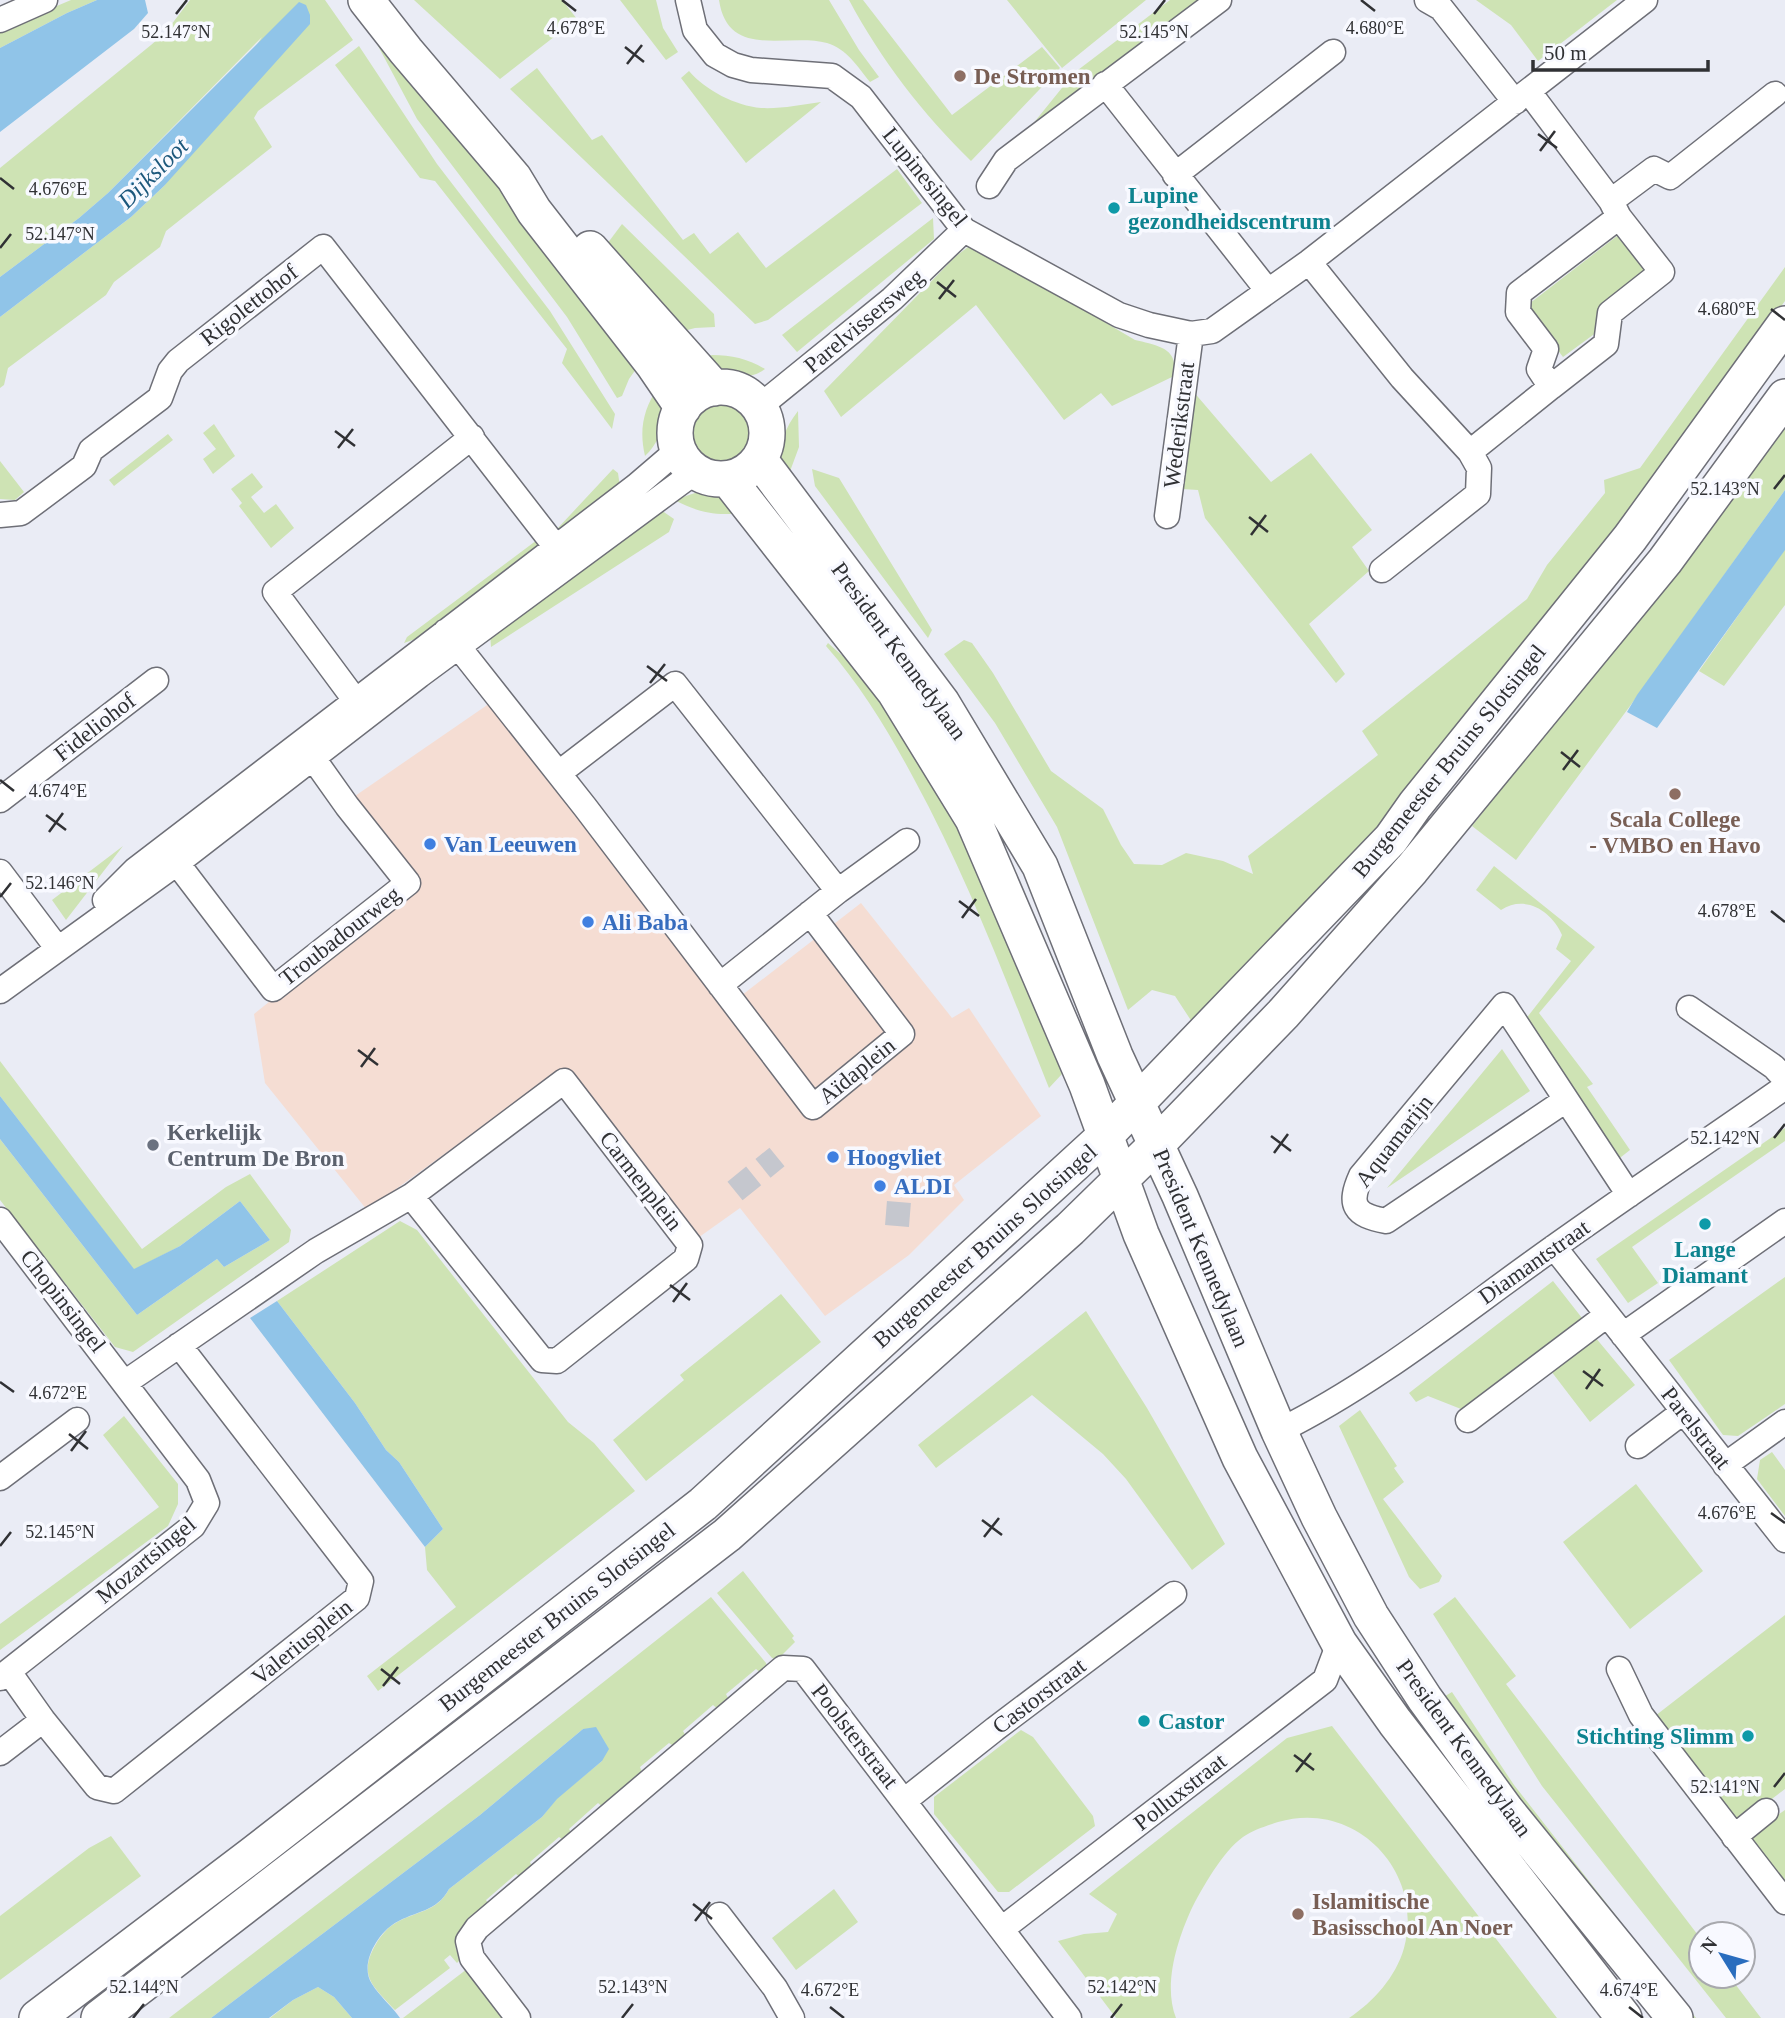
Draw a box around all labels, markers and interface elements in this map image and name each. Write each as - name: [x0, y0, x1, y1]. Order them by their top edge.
- text: 4.678°E: [547, 18, 605, 38]
- text: 4.680°E: [1346, 18, 1404, 38]
- text: 52.147°N: [141, 22, 211, 42]
- text: 52.145°N: [1119, 22, 1189, 42]
- scale bar: [1533, 28, 1708, 72]
- text: 50 m: [1544, 41, 1587, 65]
- place label: De Stromen: [974, 64, 1091, 89]
- marker: De Stromen: [952, 68, 968, 84]
- street label: Lupinesingel: [877, 122, 973, 232]
- water label: Dijksloot: [112, 132, 194, 214]
- text: 4.676°E: [29, 179, 87, 199]
- place label: Lupine gezondheidscentrum: [1128, 183, 1331, 234]
- marker: Lupine gezondheidscentrum: [1106, 200, 1122, 216]
- text: 52.147°N: [25, 224, 95, 244]
- street label: Rigolettohof: [195, 259, 303, 351]
- street label: Parelvissersweg: [799, 263, 929, 378]
- text: 4.680°E: [1698, 299, 1756, 319]
- street label: Wederikstraat: [1159, 360, 1199, 490]
- text: 52.143°N: [1690, 479, 1760, 499]
- street label: President Kennedylaan: [826, 558, 972, 745]
- street label: Burgemeester Bruins Slotsingel: [1347, 640, 1551, 882]
- street label: Fideliohof: [50, 687, 141, 766]
- text: 4.674°E: [29, 781, 87, 801]
- marker: Scala College - VMBO en Havo: [1667, 786, 1683, 802]
- place label: Scala College - VMBO en Havo: [1589, 807, 1761, 858]
- place label: Van Leeuwen: [444, 832, 577, 857]
- marker: Van Leeuwen: [422, 836, 438, 852]
- text: 52.146°N: [25, 873, 95, 893]
- street label: Troubadourweg: [275, 881, 406, 991]
- text: 4.678°E: [1698, 901, 1756, 921]
- place label: Ali Baba: [602, 910, 689, 935]
- marker: Ali Baba: [580, 914, 596, 930]
- street label: Aïdaplein: [814, 1032, 900, 1109]
- street label: Aquamarijn: [1350, 1090, 1438, 1192]
- place label: Kerkelijk Centrum De Bron: [167, 1120, 344, 1171]
- street label: Carmenplein: [595, 1126, 688, 1236]
- text: 52.142°N: [1690, 1128, 1760, 1148]
- marker: Kerkelijk Centrum De Bron: [145, 1137, 161, 1153]
- street label: Burgemeester Bruins Slotsingel: [868, 1139, 1102, 1353]
- place label: Hoogvliet: [847, 1145, 942, 1170]
- street label: President Kennedylaan: [1148, 1145, 1254, 1351]
- marker: Hoogvliet: [825, 1149, 841, 1165]
- place label: ALDI: [894, 1174, 952, 1199]
- marker: ALDI: [872, 1178, 888, 1194]
- street label: Diamantstraat: [1474, 1214, 1595, 1309]
- marker: Lange Diamant: [1697, 1216, 1713, 1232]
- place label: Lange Diamant: [1662, 1237, 1748, 1288]
- street label: Chopinsingel: [15, 1245, 111, 1357]
- street label: Parelstraat: [1656, 1382, 1736, 1474]
- text: 4.672°E: [29, 1383, 87, 1403]
- text: 4.676°E: [1698, 1503, 1756, 1523]
- street label: Mozartsingel: [91, 1511, 201, 1609]
- street label: Burgemeester Bruins Slotsingel: [434, 1517, 680, 1717]
- text: 52.145°N: [25, 1522, 95, 1542]
- street label: Valeriusplein: [247, 1594, 357, 1690]
- street label: Castorstraat: [988, 1653, 1091, 1739]
- street label: President Kennedylaan: [1391, 1655, 1537, 1842]
- street label: Poolsterstraat: [807, 1679, 904, 1794]
- place label: Castor: [1158, 1709, 1224, 1734]
- marker: Castor: [1136, 1713, 1152, 1729]
- place label: Stichting Slimm: [1576, 1724, 1734, 1749]
- marker: Stichting Slimm: [1740, 1728, 1756, 1744]
- street label: Polluxstraat: [1129, 1748, 1231, 1836]
- text: 52.141°N: [1690, 1777, 1760, 1797]
- place label: Islamitische Basisschool An Noer: [1312, 1889, 1513, 1940]
- marker: Islamitische Basisschool An Noer: [1290, 1906, 1306, 1922]
- north arrow: [1687, 1920, 1757, 1990]
- text: N: [1696, 1933, 1722, 1957]
- text: 52.144°N: [109, 1977, 179, 1997]
- text: 52.143°N: [598, 1977, 668, 1997]
- text: 52.142°N: [1087, 1977, 1157, 1997]
- text: 4.672°E: [801, 1980, 859, 2000]
- text: 4.674°E: [1600, 1980, 1658, 2000]

